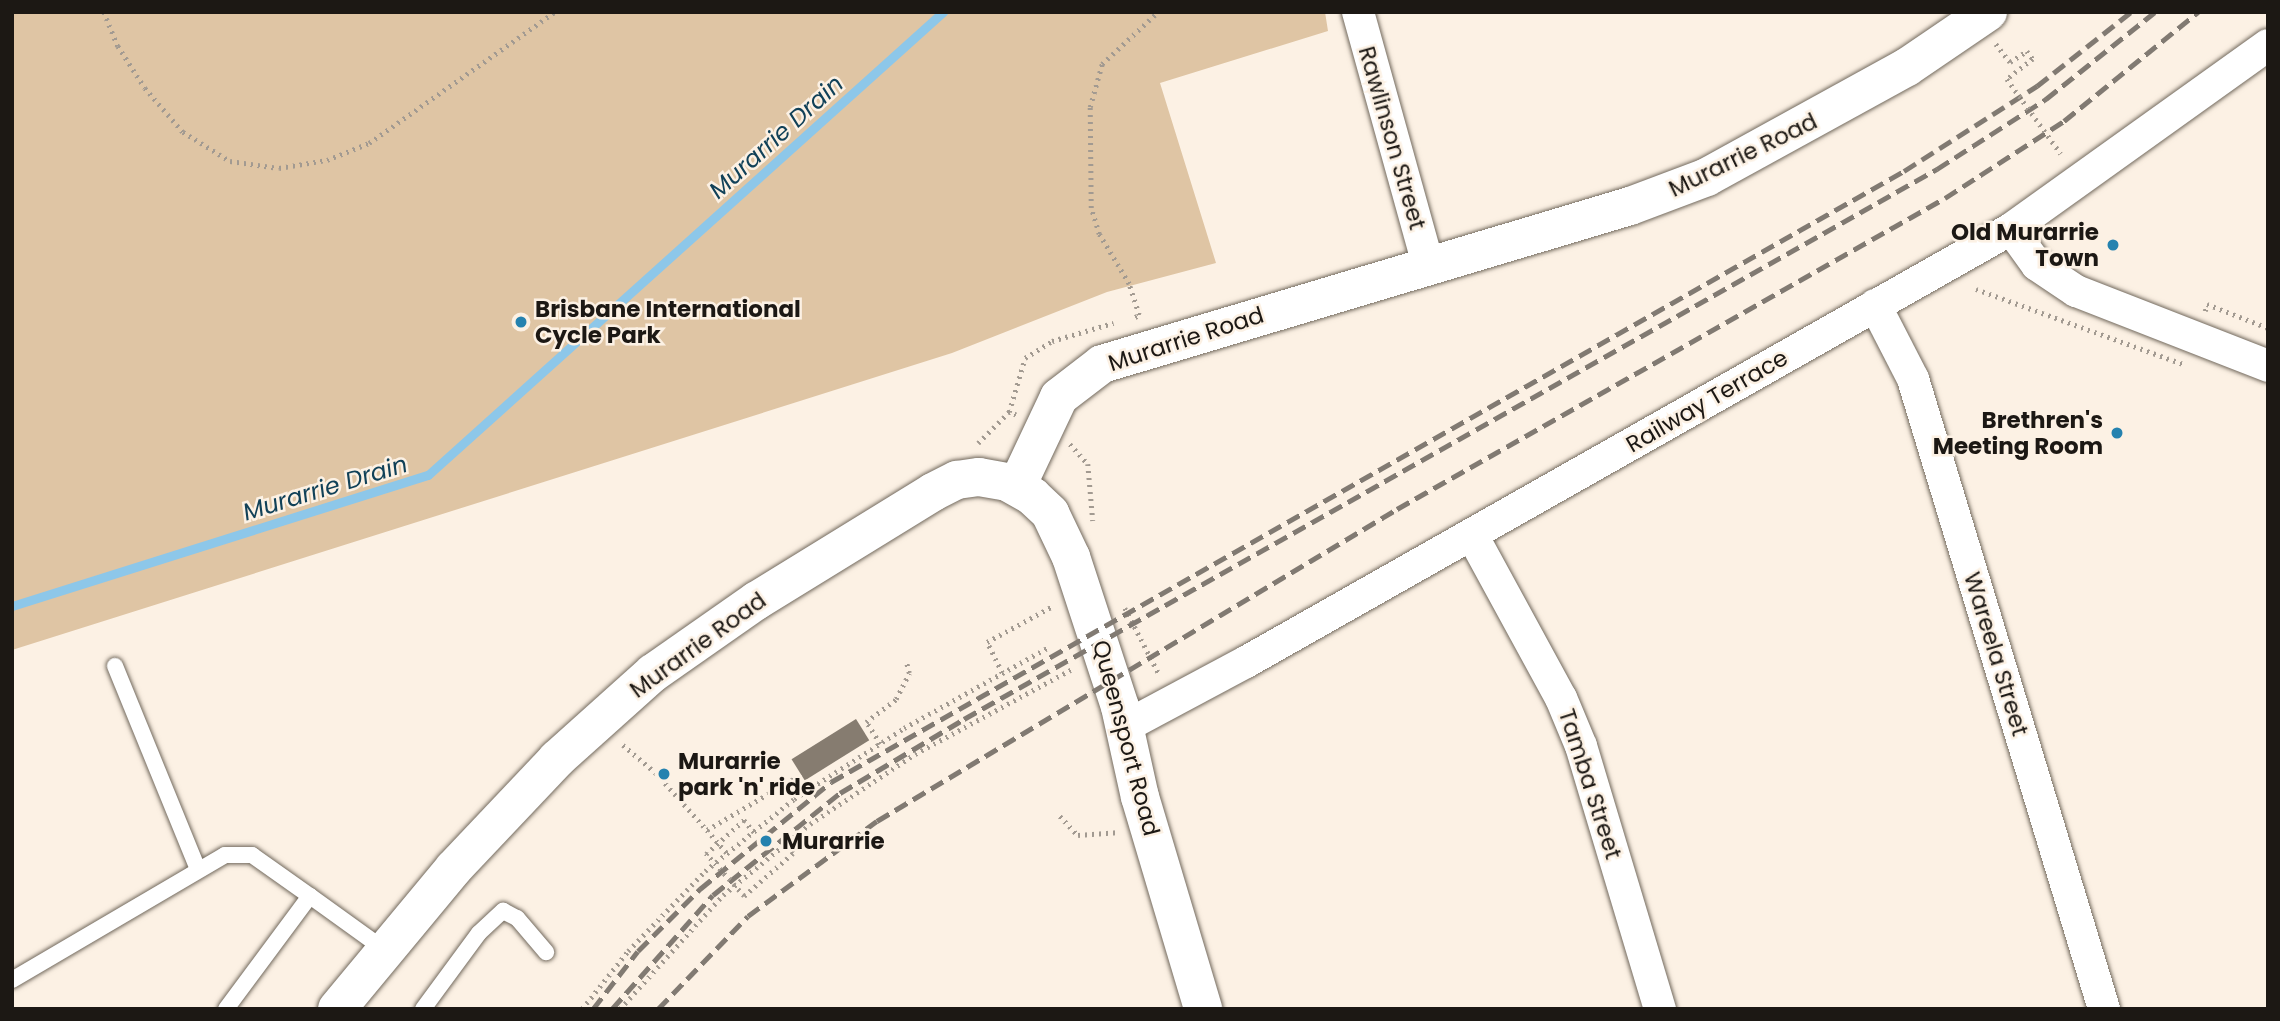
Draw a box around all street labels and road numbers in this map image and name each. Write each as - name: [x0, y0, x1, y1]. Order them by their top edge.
- street label: Rawlinson Street: [1353, 43, 1431, 233]
- street label: Murarrie Road: [1664, 107, 1822, 203]
- street label: Murarrie Road: [1105, 301, 1267, 377]
- street label: Railway Terrace: [1621, 344, 1793, 458]
- street label: Wareela Street: [1958, 569, 2034, 739]
- street label: Murarrie Road: [624, 586, 772, 704]
- street label: Queensport Road: [1087, 637, 1165, 839]
- street label: Tamba Street: [1553, 705, 1627, 863]

